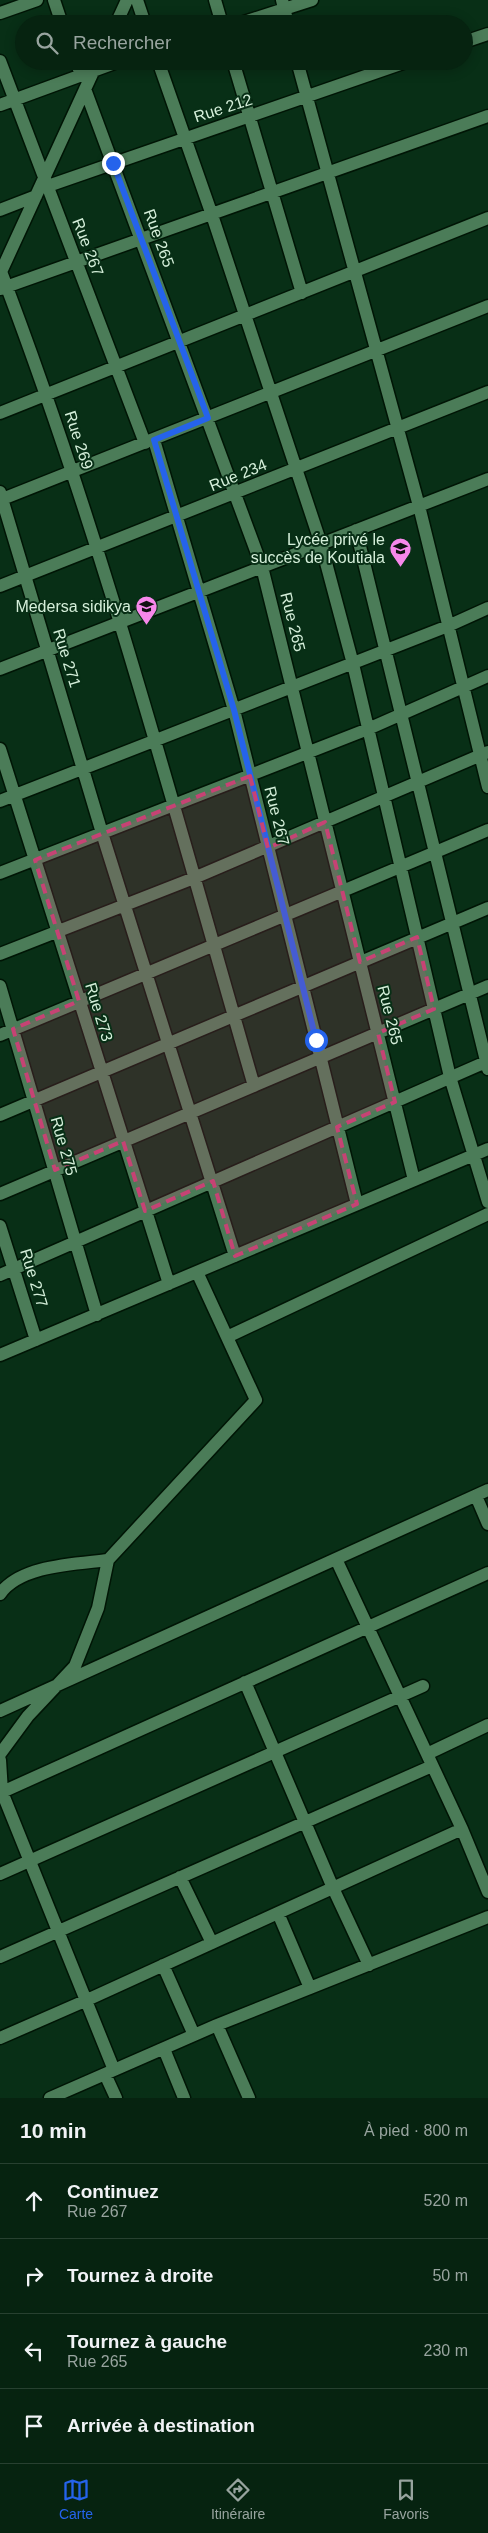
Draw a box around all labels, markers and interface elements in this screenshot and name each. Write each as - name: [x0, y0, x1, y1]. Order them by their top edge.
- search box: [15, 15, 473, 70]
- icon: search: [33, 29, 61, 57]
- text: Rechercher: [73, 32, 171, 53]
- street label: Rue 212: [192, 91, 254, 125]
- route end: [102, 152, 125, 175]
- street label: Rue 265: [141, 207, 177, 269]
- street label: Rue 267: [69, 216, 107, 278]
- street label: Rue 269: [62, 409, 96, 471]
- street label: Rue 234: [207, 456, 269, 494]
- place label: Lycée privé le succès de Koutiala: [251, 531, 385, 566]
- school or university icon: Lycée privé le succès de Koutiala: [389, 536, 413, 567]
- street label: Rue 265: [277, 591, 309, 653]
- school or university icon: Medersa sidikya: [135, 594, 159, 625]
- place label: Medersa sidikya: [15, 598, 131, 615]
- street label: Rue 271: [50, 627, 84, 690]
- street label: Rue 267: [261, 785, 293, 847]
- street label: Rue 273: [82, 981, 116, 1044]
- street label: Rue 265: [374, 984, 406, 1046]
- route start: [305, 1029, 328, 1052]
- street label: Rue 275: [47, 1115, 81, 1178]
- street label: Rue 277: [17, 1247, 51, 1310]
- text: 10 min: [20, 2119, 87, 2142]
- text: À pied · 800 m: [364, 2122, 468, 2139]
- text: Continuez: [67, 2181, 159, 2202]
- icon: ahead: [20, 2187, 48, 2215]
- text: 520 m: [424, 2192, 468, 2209]
- text: Rue 267: [67, 2203, 128, 2220]
- icon: right: [20, 2262, 48, 2290]
- text: Tournez à droite: [67, 2265, 213, 2286]
- text: 50 m: [432, 2267, 468, 2284]
- text: Tournez à gauche: [67, 2331, 227, 2352]
- icon: left: [20, 2337, 48, 2365]
- text: 230 m: [424, 2342, 468, 2359]
- text: Rue 265: [67, 2353, 128, 2370]
- icon: arrive: [20, 2412, 48, 2440]
- text: Arrivée à destination: [67, 2415, 255, 2436]
- tab: Carte: [59, 2476, 93, 2522]
- tab: Itinéraire: [211, 2476, 265, 2522]
- tab: Favoris: [383, 2476, 429, 2522]

